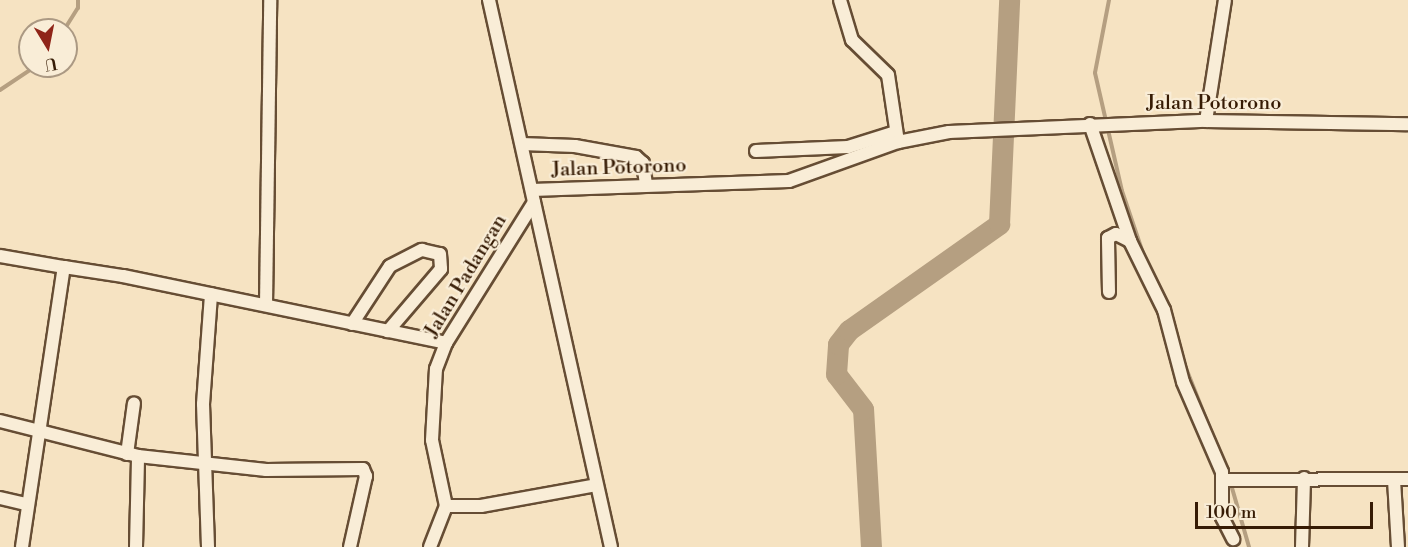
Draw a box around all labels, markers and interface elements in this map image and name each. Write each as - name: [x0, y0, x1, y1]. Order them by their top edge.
- north arrow: [18, 18, 78, 78]
- text: U: [43, 53, 59, 75]
- street label: Jalan Potorono: [1147, 91, 1281, 115]
- street label: Jalan Potorono: [551, 154, 687, 182]
- street label: Jalan Padangan: [420, 210, 512, 342]
- scale bar: [1198, 490, 1376, 528]
- text: 100 m: [1206, 501, 1257, 524]

